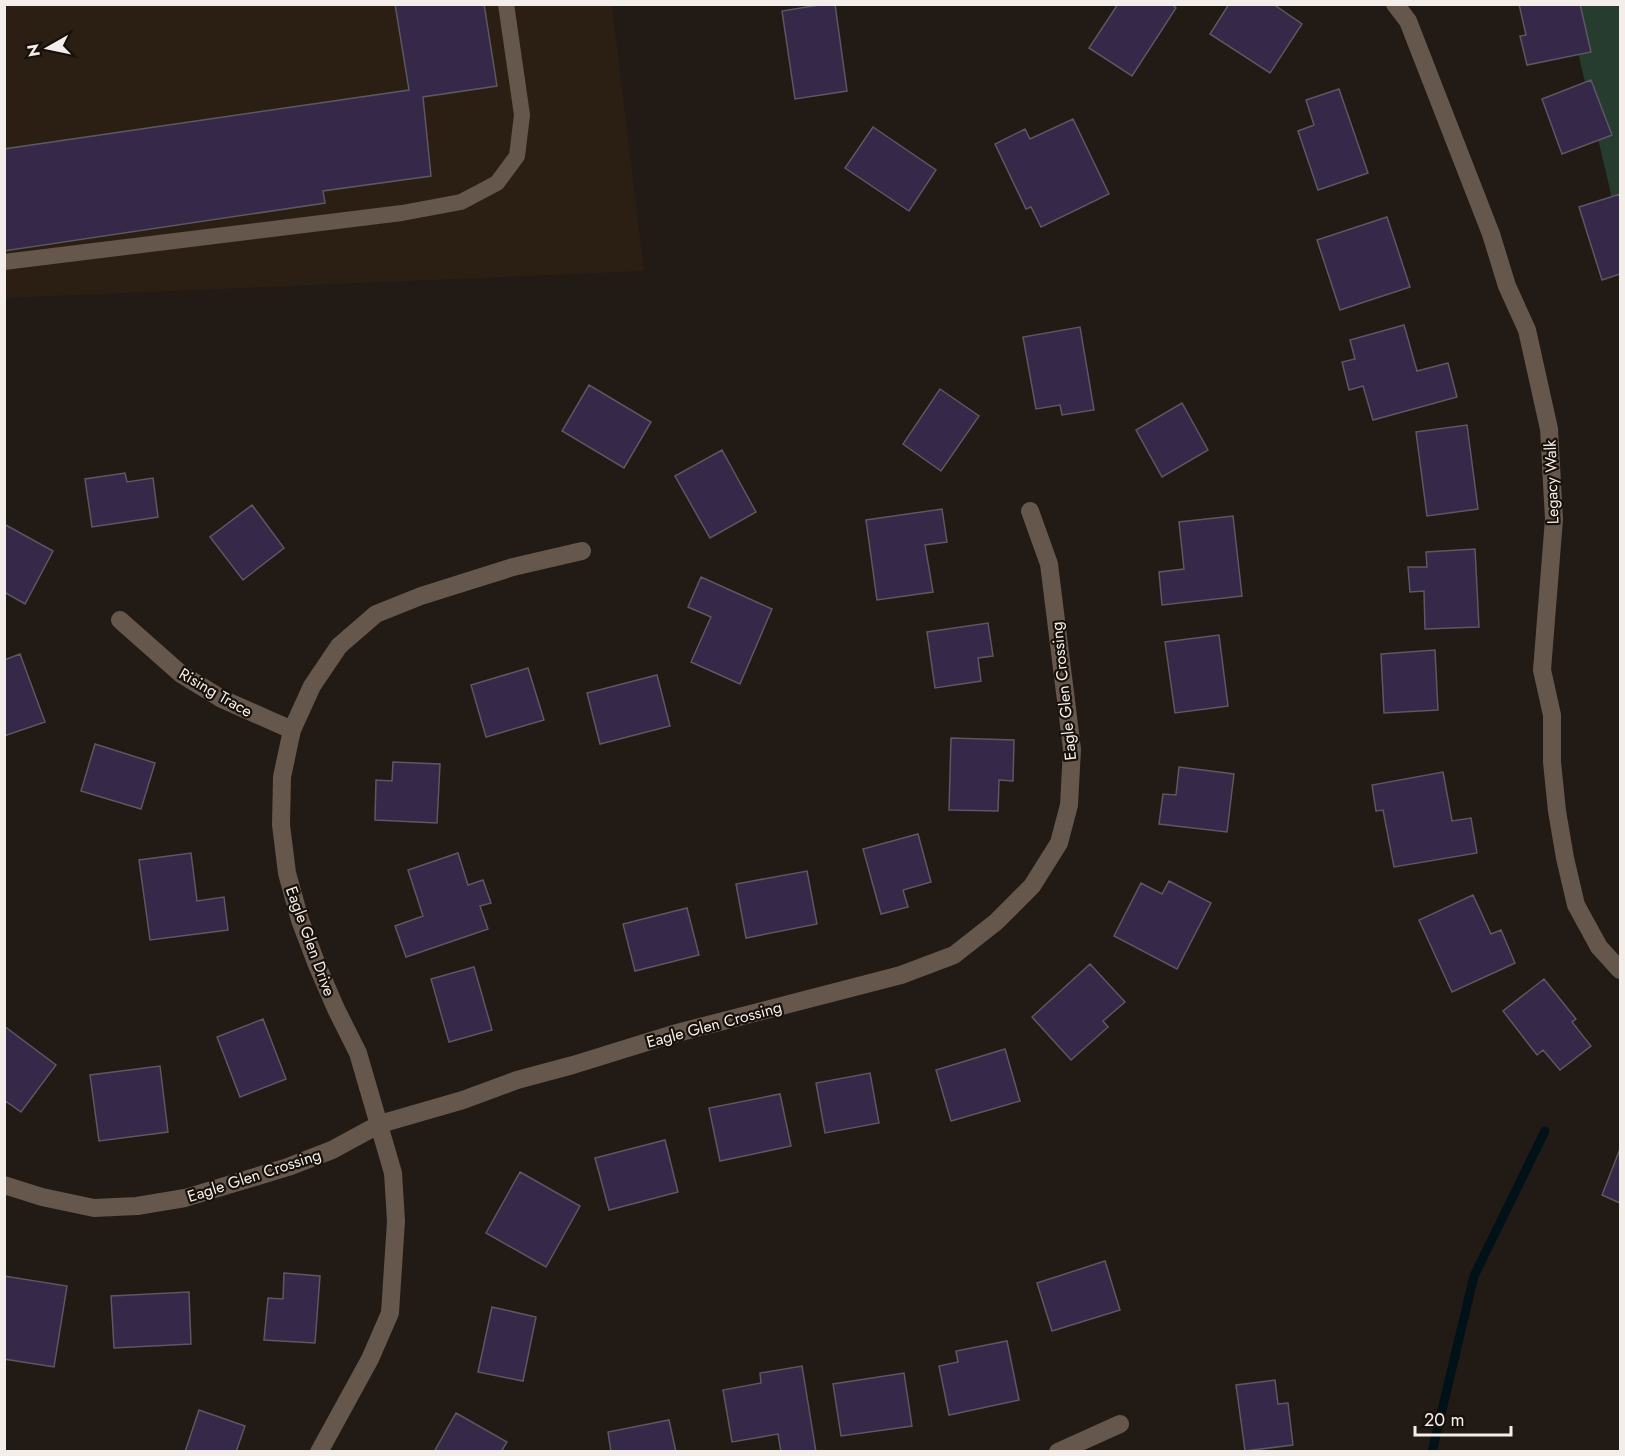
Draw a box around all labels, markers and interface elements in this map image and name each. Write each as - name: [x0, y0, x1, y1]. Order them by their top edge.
- north arrow: [18, 18, 78, 78]
- text: N: [21, 42, 46, 58]
- street label: Legacy Walk: [1539, 438, 1564, 525]
- street label: Eagle Glen Crossing: [1045, 620, 1082, 761]
- street label: Rising Trace: [175, 662, 257, 723]
- street label: Eagle Glen Drive: [280, 883, 341, 999]
- street label: Eagle Glen Crossing: [644, 995, 784, 1054]
- street label: Eagle Glen Crossing: [184, 1143, 324, 1208]
- scale bar: [1415, 1399, 1511, 1437]
- text: 20 m: [1424, 1407, 1464, 1433]

